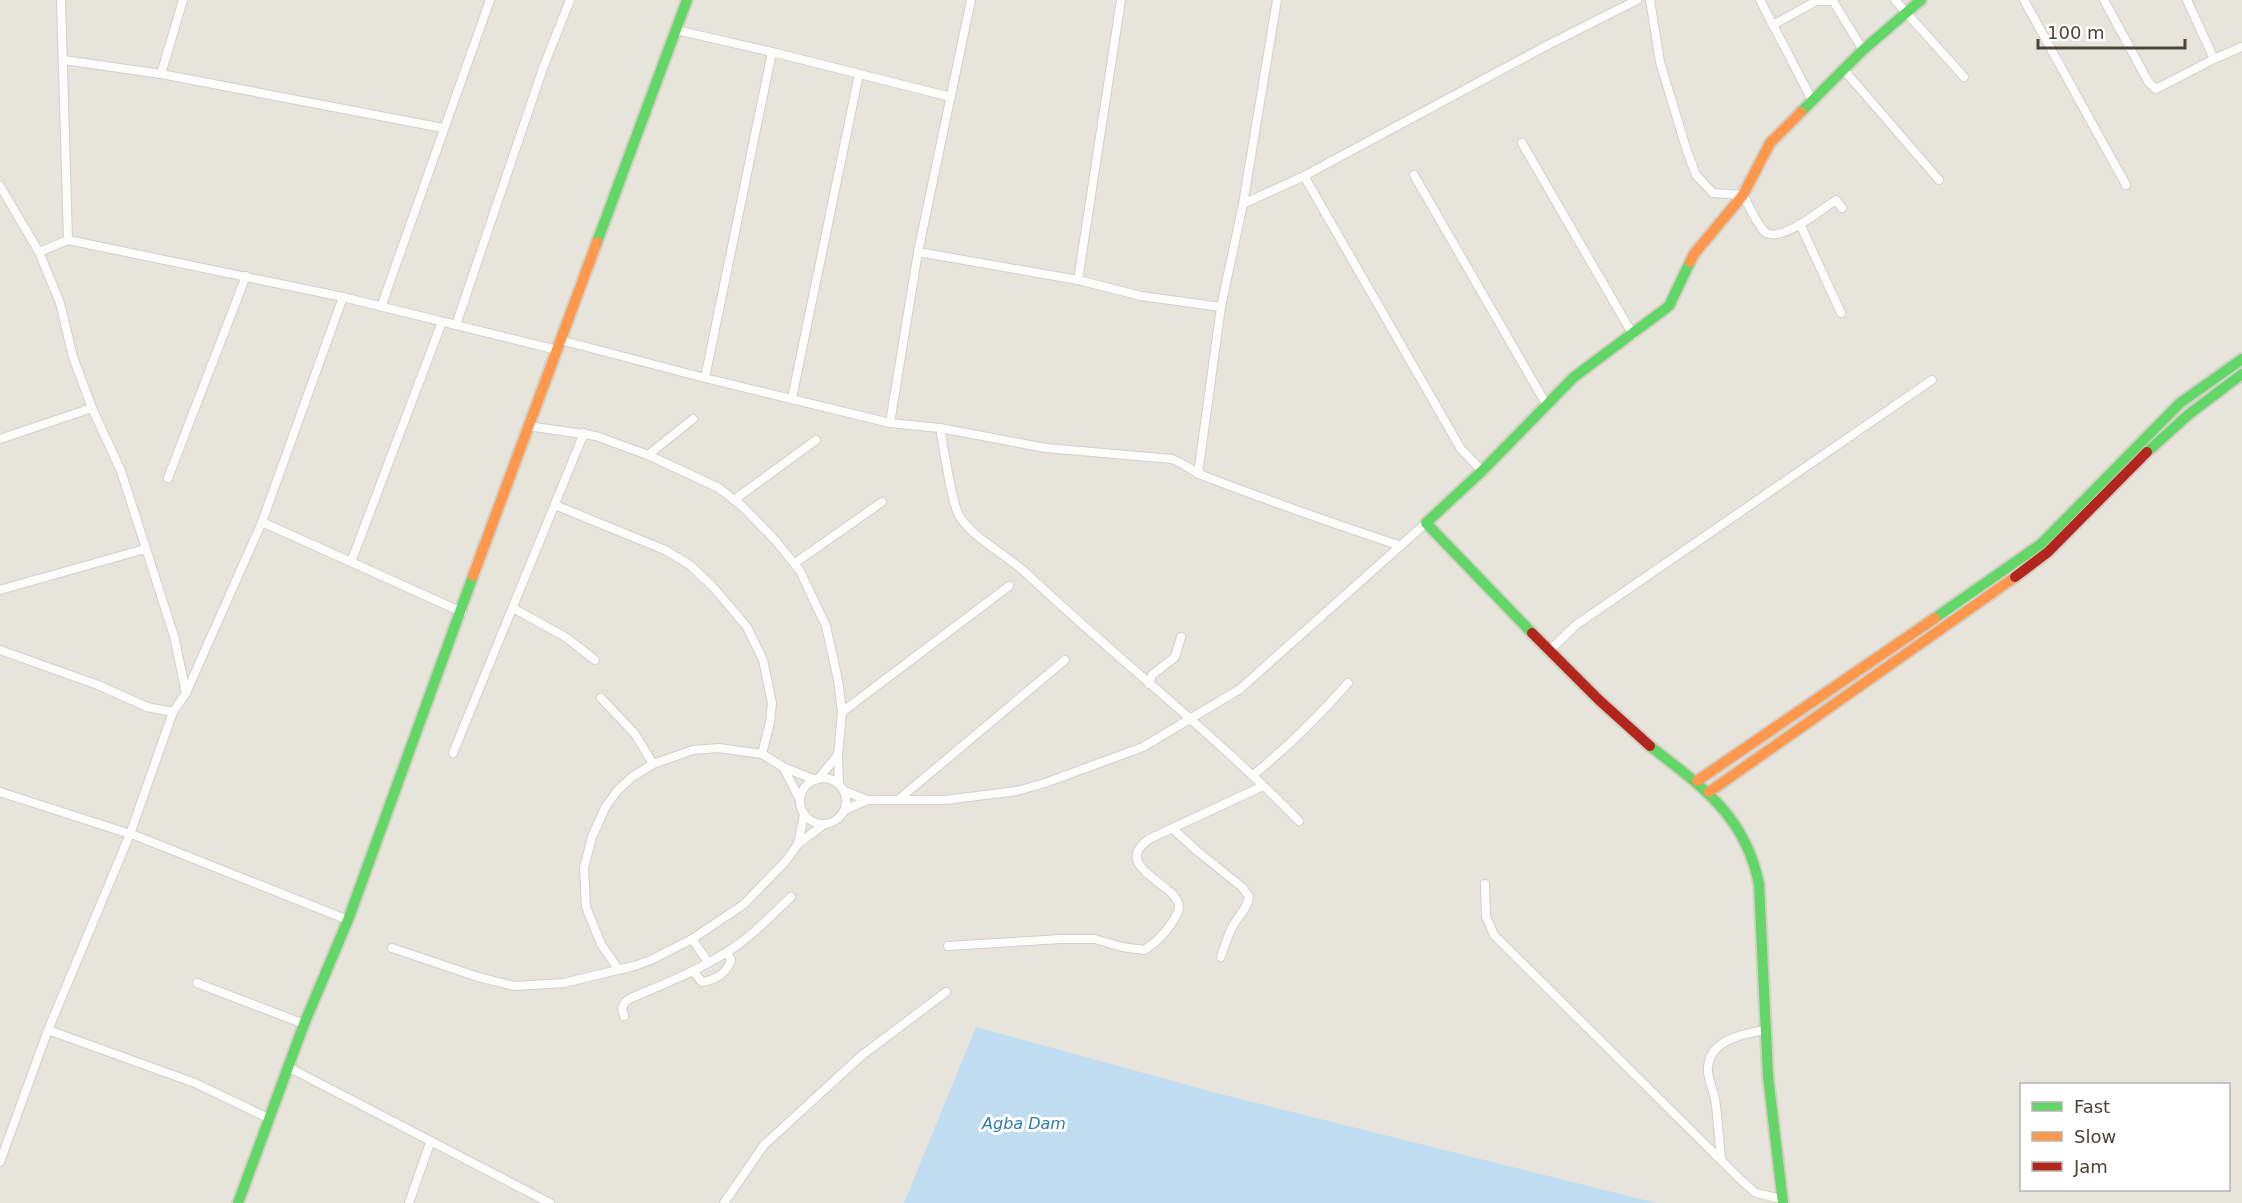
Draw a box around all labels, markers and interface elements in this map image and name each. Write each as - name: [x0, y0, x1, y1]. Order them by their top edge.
- scale bar: [2038, 12, 2185, 50]
- text: 100 m: [2047, 22, 2105, 43]
- legend: [2020, 1083, 2230, 1191]
- text: Fast: [2074, 1096, 2110, 1117]
- water label: Agba Dam: [981, 1114, 1066, 1133]
- text: Slow: [2074, 1126, 2116, 1147]
- text: Jam: [2073, 1156, 2108, 1177]

